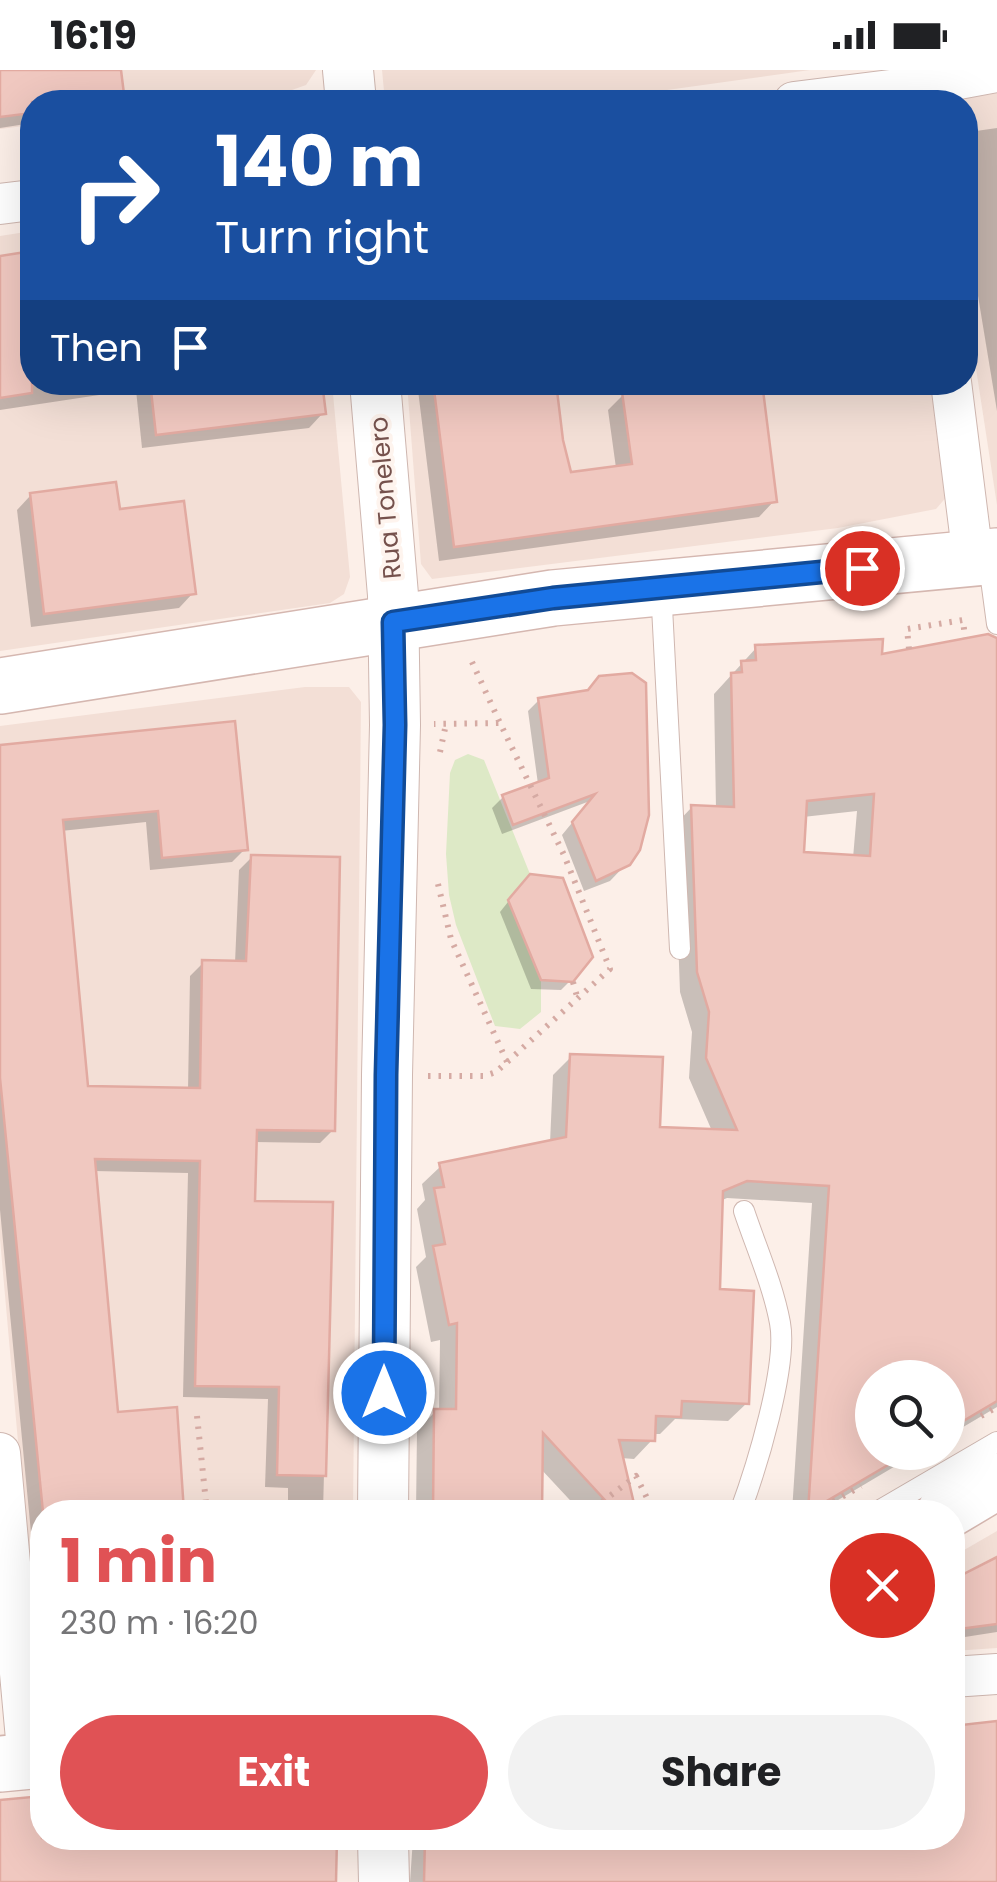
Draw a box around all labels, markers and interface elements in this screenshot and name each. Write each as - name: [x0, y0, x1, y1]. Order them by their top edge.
- text: 16:19: [50, 9, 137, 62]
- text: 140 m: [215, 112, 423, 211]
- icon: right: [50, 130, 180, 260]
- text: Turn right: [215, 206, 429, 269]
- icon: arrive: [163, 320, 218, 375]
- text: Then: [50, 321, 143, 374]
- street label: Rua Tonelero: [361, 415, 410, 581]
- pin: [820, 526, 905, 611]
- icon: arrive: [835, 541, 890, 596]
- position arrow: [332, 1341, 436, 1445]
- map controls: [855, 1360, 965, 1470]
- button: search: [855, 1360, 965, 1470]
- text: 1 min: [60, 1519, 217, 1603]
- button: close: [830, 1533, 935, 1638]
- text: 230 m · 16:20: [60, 1600, 259, 1645]
- button: Exit: [60, 1715, 488, 1830]
- button: Share: [508, 1715, 935, 1830]

